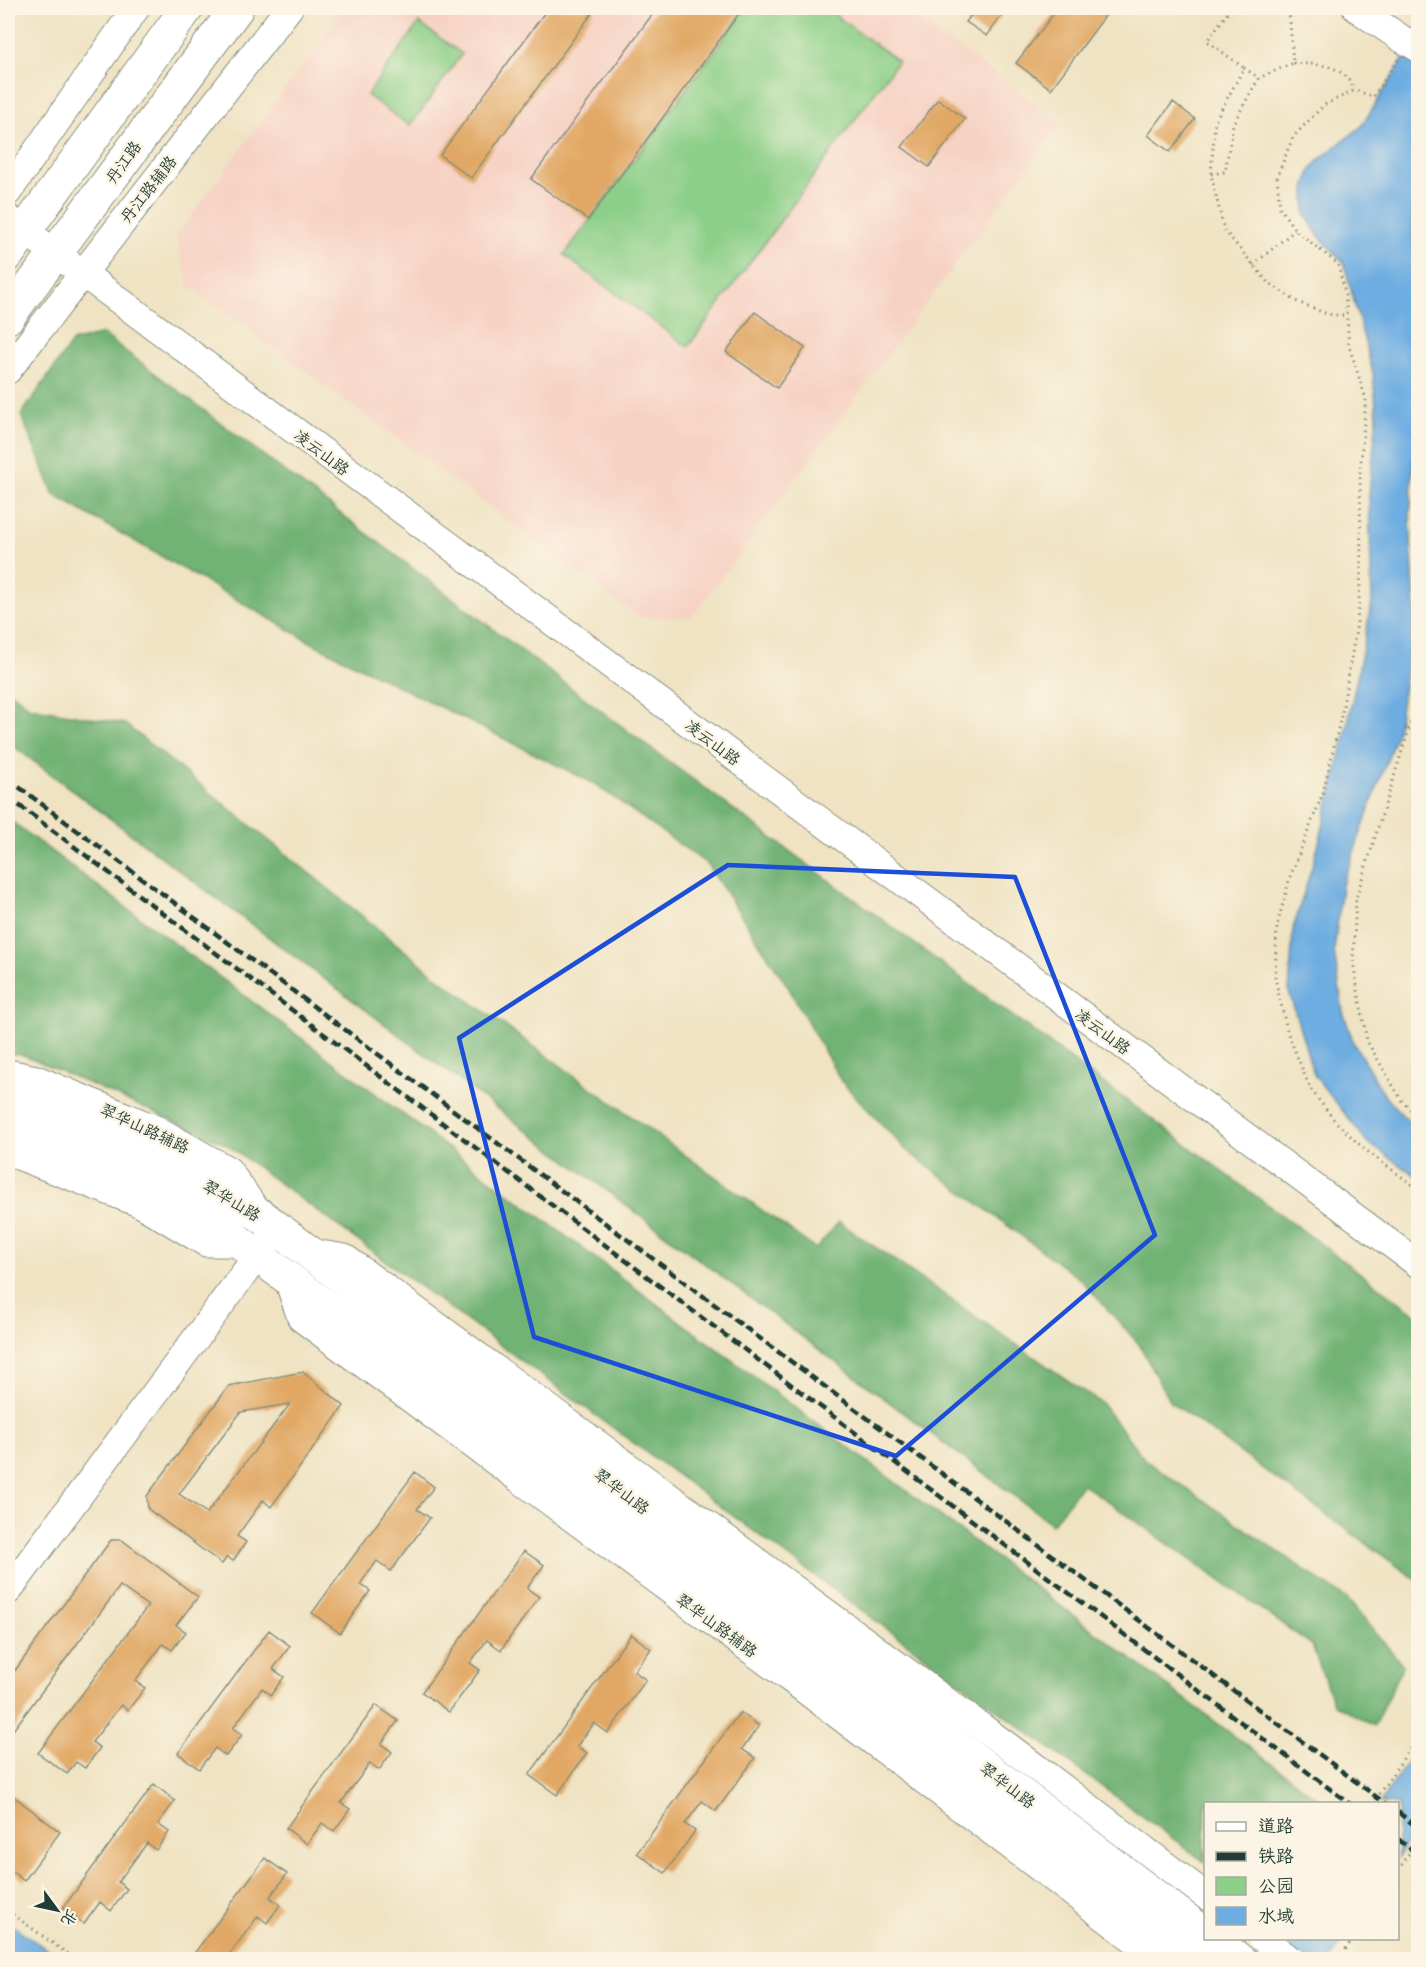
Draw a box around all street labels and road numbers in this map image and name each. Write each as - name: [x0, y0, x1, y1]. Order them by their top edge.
- street label: 丹江路: [100, 136, 148, 190]
- street label: 丹江路辅路: [115, 151, 184, 229]
- street label: 凌云山路: [288, 424, 354, 482]
- street label: 凌云山路: [679, 714, 745, 772]
- street label: 凌云山路: [1069, 1003, 1135, 1061]
- street label: 翠华山路辅路: [96, 1098, 193, 1161]
- street label: 翠华山路: [197, 1174, 265, 1228]
- street label: 翠华山路: [588, 1463, 654, 1521]
- street label: 翠华山路辅路: [670, 1588, 762, 1665]
- street label: 翠华山路: [974, 1757, 1040, 1815]

